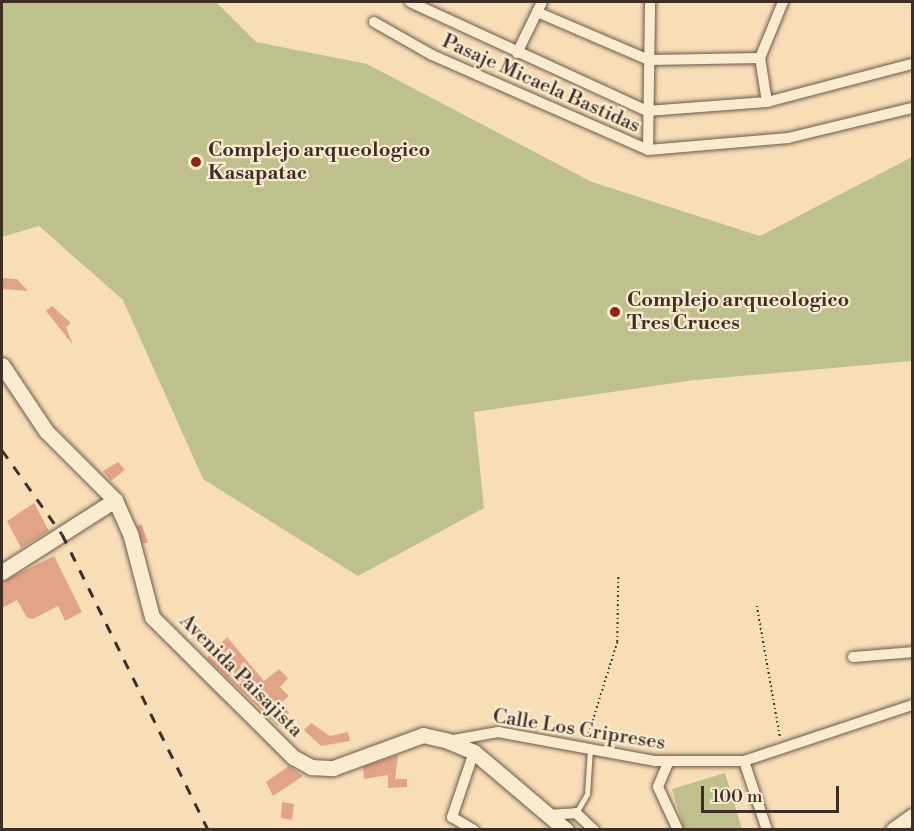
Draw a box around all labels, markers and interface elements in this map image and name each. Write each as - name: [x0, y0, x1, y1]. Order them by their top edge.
- street label: Pasaje Micaela Bastidas: [438, 30, 644, 138]
- place label: Complejo arqueologico Kasapatac: [208, 138, 430, 185]
- marker: Complejo arqueologico Kasapatac: [189, 155, 203, 169]
- place label: Complejo arqueologico Tres Cruces: [627, 288, 849, 335]
- marker: Complejo arqueologico Tres Cruces: [608, 305, 622, 319]
- street label: Avenida Paisajista: [174, 609, 308, 743]
- street label: Calle Los Cripreses: [491, 705, 667, 755]
- scale bar: [704, 774, 842, 812]
- text: 100 m: [712, 785, 763, 808]

